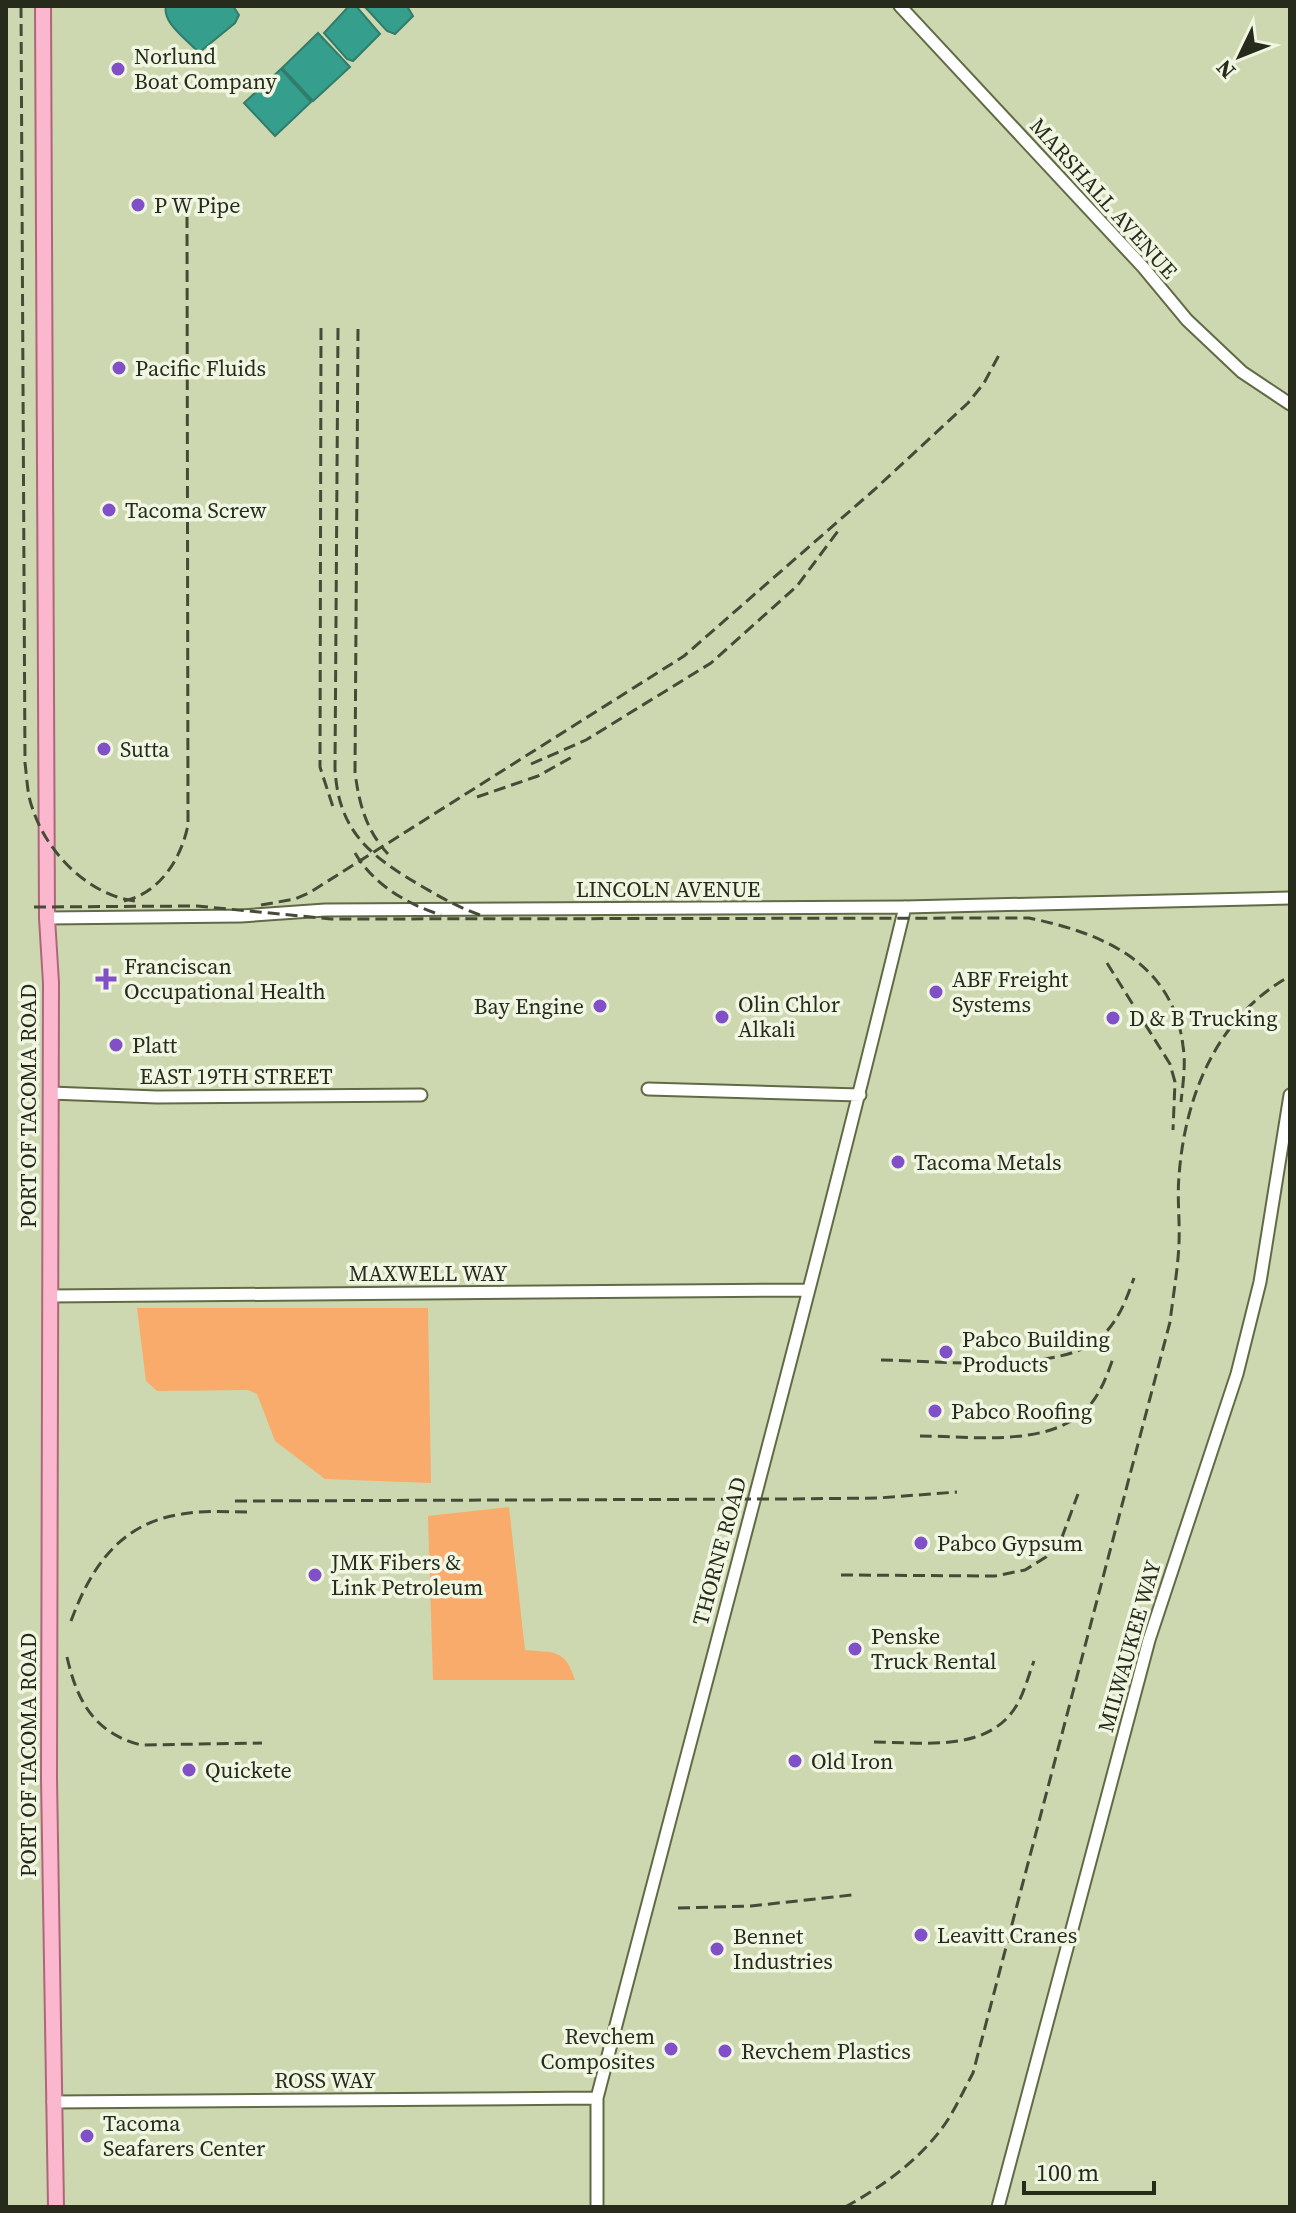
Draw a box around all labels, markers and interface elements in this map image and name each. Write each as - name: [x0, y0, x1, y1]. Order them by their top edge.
- north arrow: [1200, 16, 1280, 96]
- place label: Norlund Boat Company: [134, 41, 277, 96]
- text: N: [1209, 54, 1242, 86]
- marker: Norlund Boat Company: [109, 60, 127, 78]
- street label: MARSHALL AVENUE: [1024, 111, 1184, 285]
- place label: P W Pipe: [154, 190, 240, 220]
- marker: P W Pipe: [129, 196, 147, 214]
- place label: Pacific Fluids: [135, 353, 266, 383]
- marker: Pacific Fluids: [110, 359, 128, 377]
- place label: Tacoma Screw: [125, 495, 267, 525]
- marker: Tacoma Screw: [100, 501, 118, 519]
- place label: Sutta: [120, 734, 170, 764]
- marker: Sutta: [95, 740, 113, 758]
- street label: LINCOLN AVENUE: [576, 874, 760, 904]
- place label: Franciscan Occupational Health: [124, 951, 326, 1006]
- place label: ABF Freight Systems: [952, 964, 1069, 1019]
- marker: Franciscan Occupational Health: [95, 968, 117, 990]
- marker: ABF Freight Systems: [927, 983, 945, 1001]
- street label: PORT OF TACOMA ROAD: [13, 984, 43, 1228]
- place label: Olin Chlor Alkali: [738, 989, 841, 1044]
- place label: Bay Engine: [474, 991, 584, 1021]
- marker: Bay Engine: [591, 997, 609, 1015]
- place label: D & B Trucking: [1129, 1003, 1278, 1033]
- marker: Olin Chlor Alkali: [713, 1008, 731, 1026]
- marker: D & B Trucking: [1104, 1009, 1122, 1027]
- place label: Platt: [132, 1030, 178, 1060]
- marker: Platt: [107, 1036, 125, 1054]
- street label: EAST 19TH STREET: [139, 1061, 333, 1091]
- place label: Tacoma Metals: [914, 1147, 1062, 1177]
- marker: Tacoma Metals: [889, 1153, 907, 1171]
- street label: MAXWELL WAY: [349, 1258, 507, 1288]
- place label: Pabco Building Products: [962, 1324, 1110, 1379]
- marker: Pabco Building Products: [937, 1343, 955, 1361]
- place label: Pabco Roofing: [951, 1396, 1092, 1426]
- marker: Pabco Roofing: [926, 1402, 944, 1420]
- street label: THORNE ROAD: [685, 1474, 753, 1628]
- place label: Pabco Gypsum: [937, 1528, 1083, 1558]
- marker: Pabco Gypsum: [912, 1534, 930, 1552]
- place label: JMK Fibers & Link Petroleum: [330, 1547, 484, 1602]
- street label: MILWAUKEE WAY: [1090, 1557, 1168, 1735]
- marker: JMK Fibers & Link Petroleum: [306, 1566, 324, 1584]
- place label: Penske Truck Rental: [871, 1621, 997, 1676]
- street label: PORT OF TACOMA ROAD: [13, 1633, 43, 1877]
- marker: Penske Truck Rental: [846, 1640, 864, 1658]
- place label: Old Iron: [811, 1746, 893, 1776]
- marker: Old Iron: [786, 1752, 804, 1770]
- place label: Quickete: [205, 1755, 292, 1785]
- marker: Quickete: [180, 1761, 198, 1779]
- place label: Leavitt Cranes: [937, 1920, 1077, 1950]
- place label: Bennet Industries: [733, 1921, 833, 1976]
- marker: Leavitt Cranes: [912, 1926, 930, 1944]
- marker: Bennet Industries: [708, 1940, 726, 1958]
- place label: Revchem Composites: [541, 2021, 655, 2076]
- place label: Revchem Plastics: [741, 2036, 911, 2066]
- marker: Revchem Composites: [662, 2040, 680, 2058]
- marker: Revchem Plastics: [716, 2042, 734, 2060]
- street label: ROSS WAY: [274, 2065, 376, 2095]
- place label: Tacoma Seafarers Center: [103, 2108, 266, 2163]
- marker: Tacoma Seafarers Center: [78, 2127, 96, 2145]
- scale bar: [1024, 2145, 1154, 2195]
- text: 100 m: [1036, 2156, 1099, 2189]

